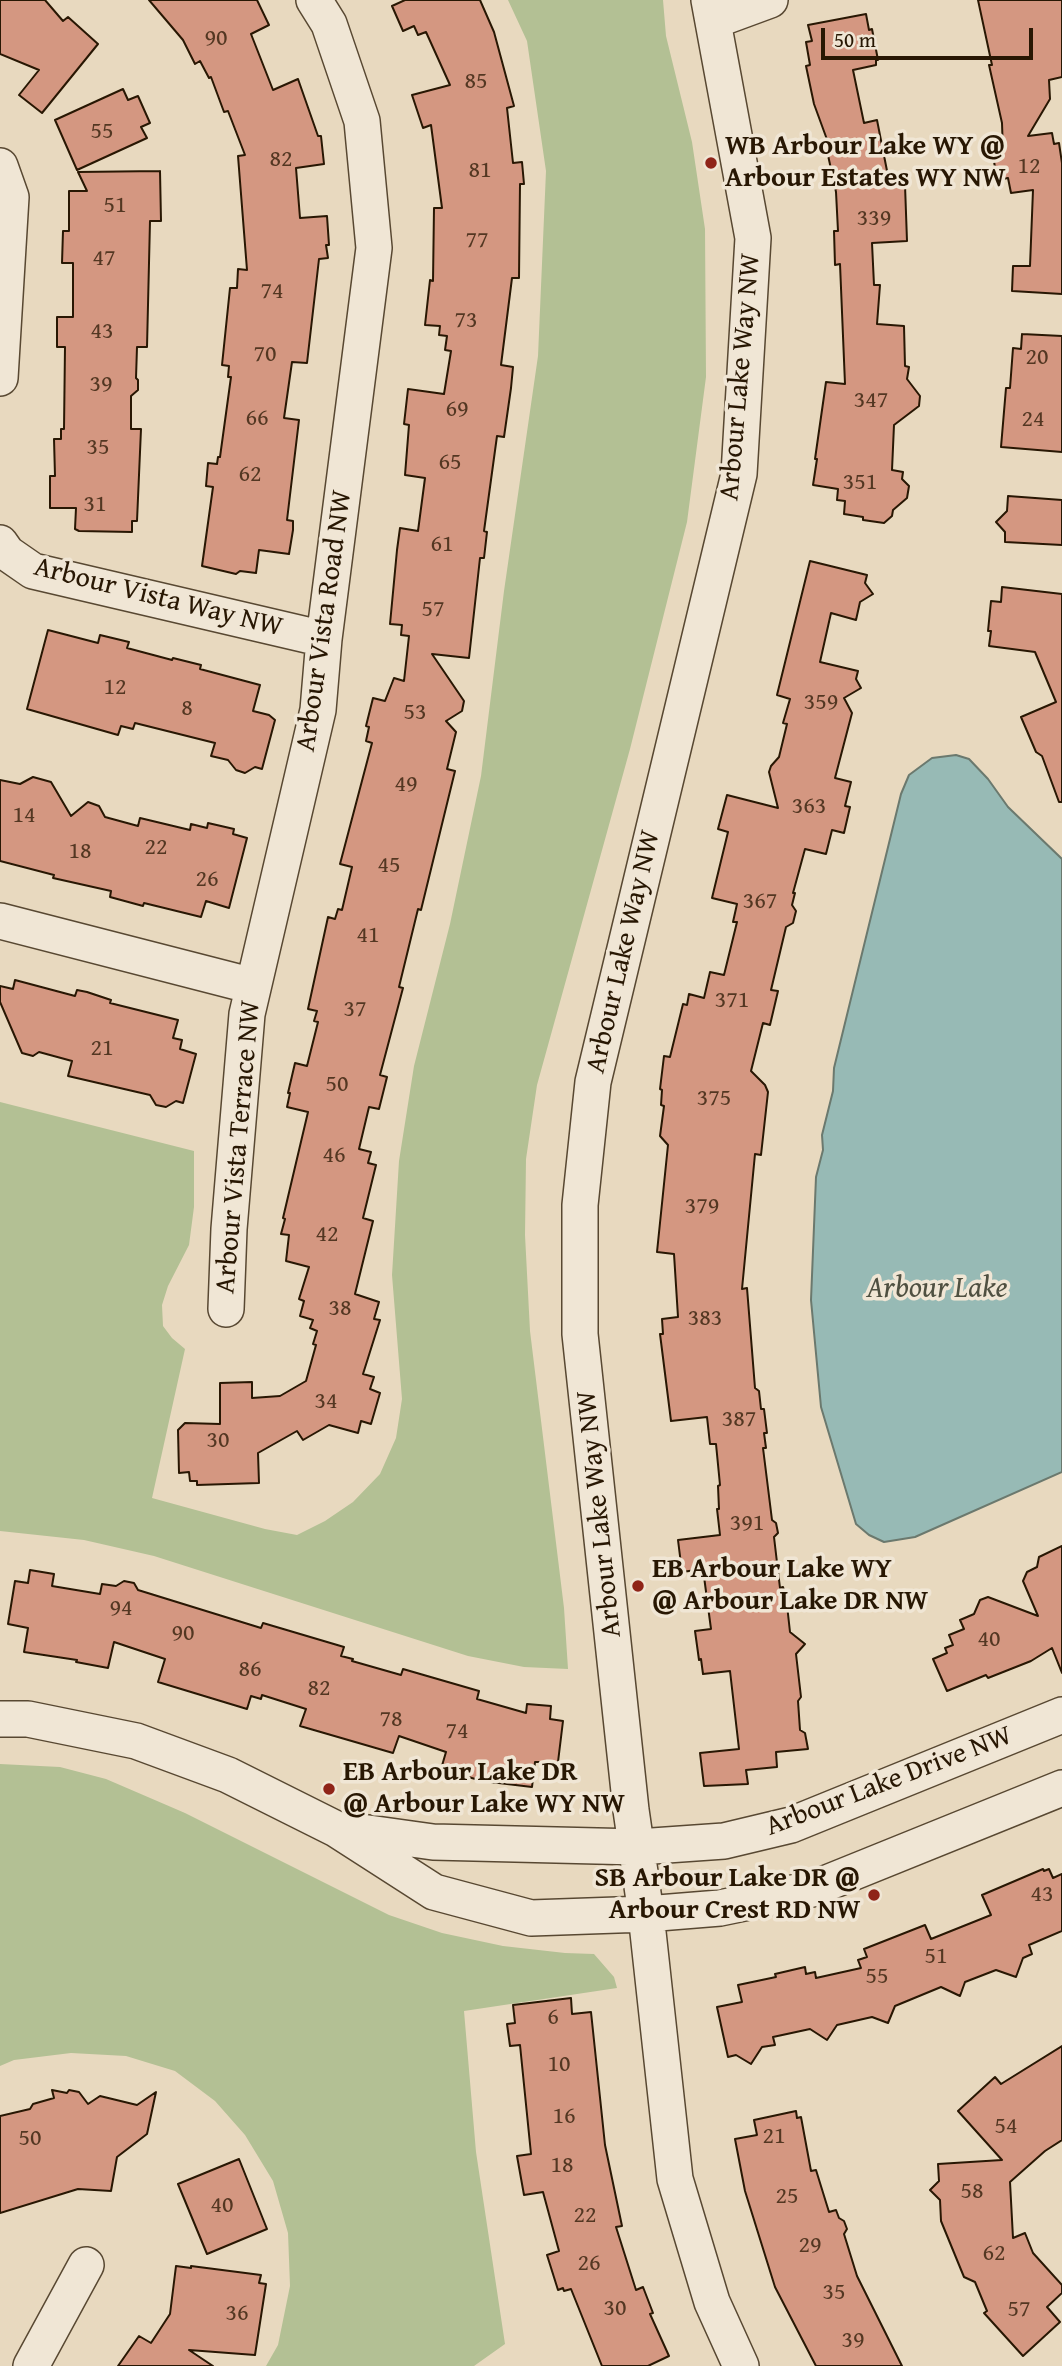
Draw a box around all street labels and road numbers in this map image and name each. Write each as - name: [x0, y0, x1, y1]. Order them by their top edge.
- street label: Arbour Lake Way NW: [713, 252, 769, 502]
- street label: Arbour Vista Road NW: [290, 488, 360, 754]
- street label: Arbour Vista Way NW: [30, 551, 286, 645]
- street label: Arbour Lake Way NW: [580, 827, 668, 1077]
- street label: Arbour Vista Terrace NW: [209, 999, 269, 1295]
- street label: Arbour Lake Way NW: [570, 1389, 630, 1639]
- street label: Arbour Lake Drive NW: [761, 1720, 1017, 1844]

